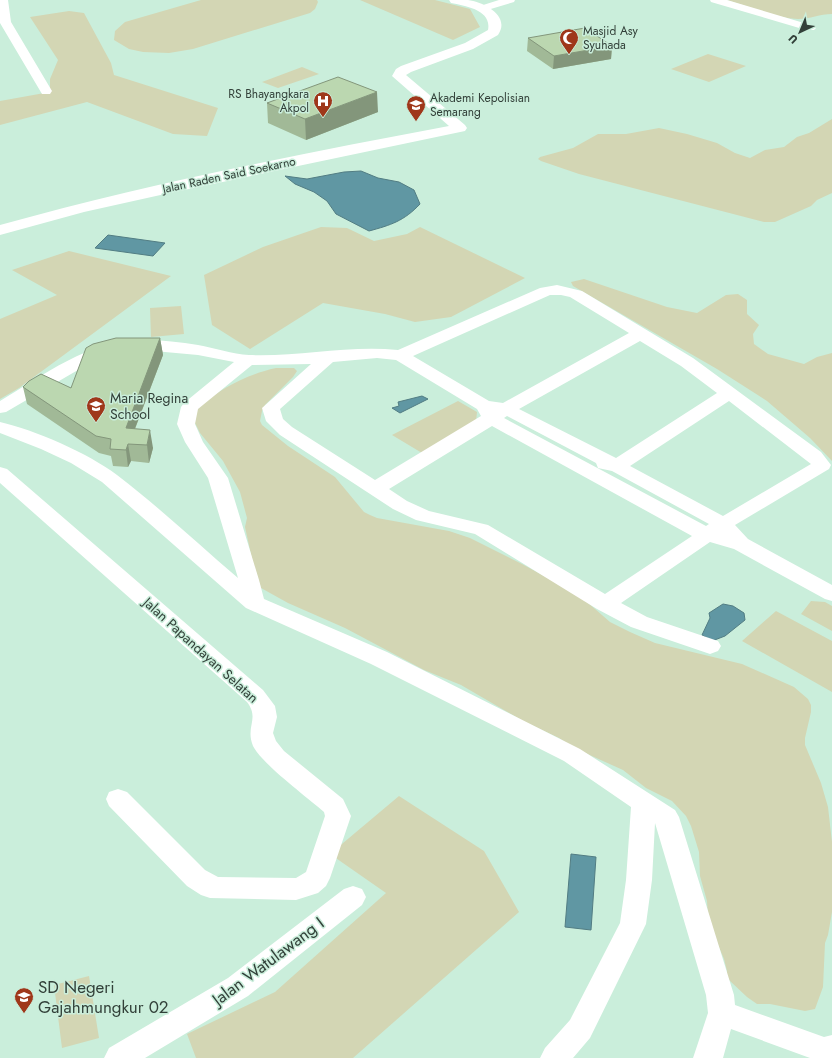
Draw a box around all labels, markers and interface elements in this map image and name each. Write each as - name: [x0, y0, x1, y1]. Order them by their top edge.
- north arrow: [780, 12, 820, 52]
- place label: Masjid Asy Syuhada: [583, 22, 639, 54]
- mosque icon: Masjid Asy Syuhada: [558, 27, 580, 55]
- text: U: [785, 31, 801, 48]
- place label: RS Bhayangkara Akpol: [228, 85, 309, 117]
- place label: Akademi Kepolisian Semarang: [430, 89, 530, 121]
- hospital icon: RS Bhayangkara Akpol: [312, 90, 334, 118]
- school or university icon: Akademi Kepolisian Semarang: [405, 94, 427, 122]
- street label: Jalan Raden Said Soekarno: [159, 152, 298, 198]
- place label: Maria Regina School: [110, 388, 188, 424]
- school or university icon: Maria Regina School: [85, 395, 107, 423]
- street label: Jalan Papandayan Selatan: [137, 591, 263, 707]
- street label: Jalan Watulawang I: [206, 911, 329, 1012]
- place label: SD Negeri Gajahmungkur 02: [38, 975, 169, 1019]
- school or university icon: SD Negeri Gajahmungkur 02: [13, 986, 35, 1014]

